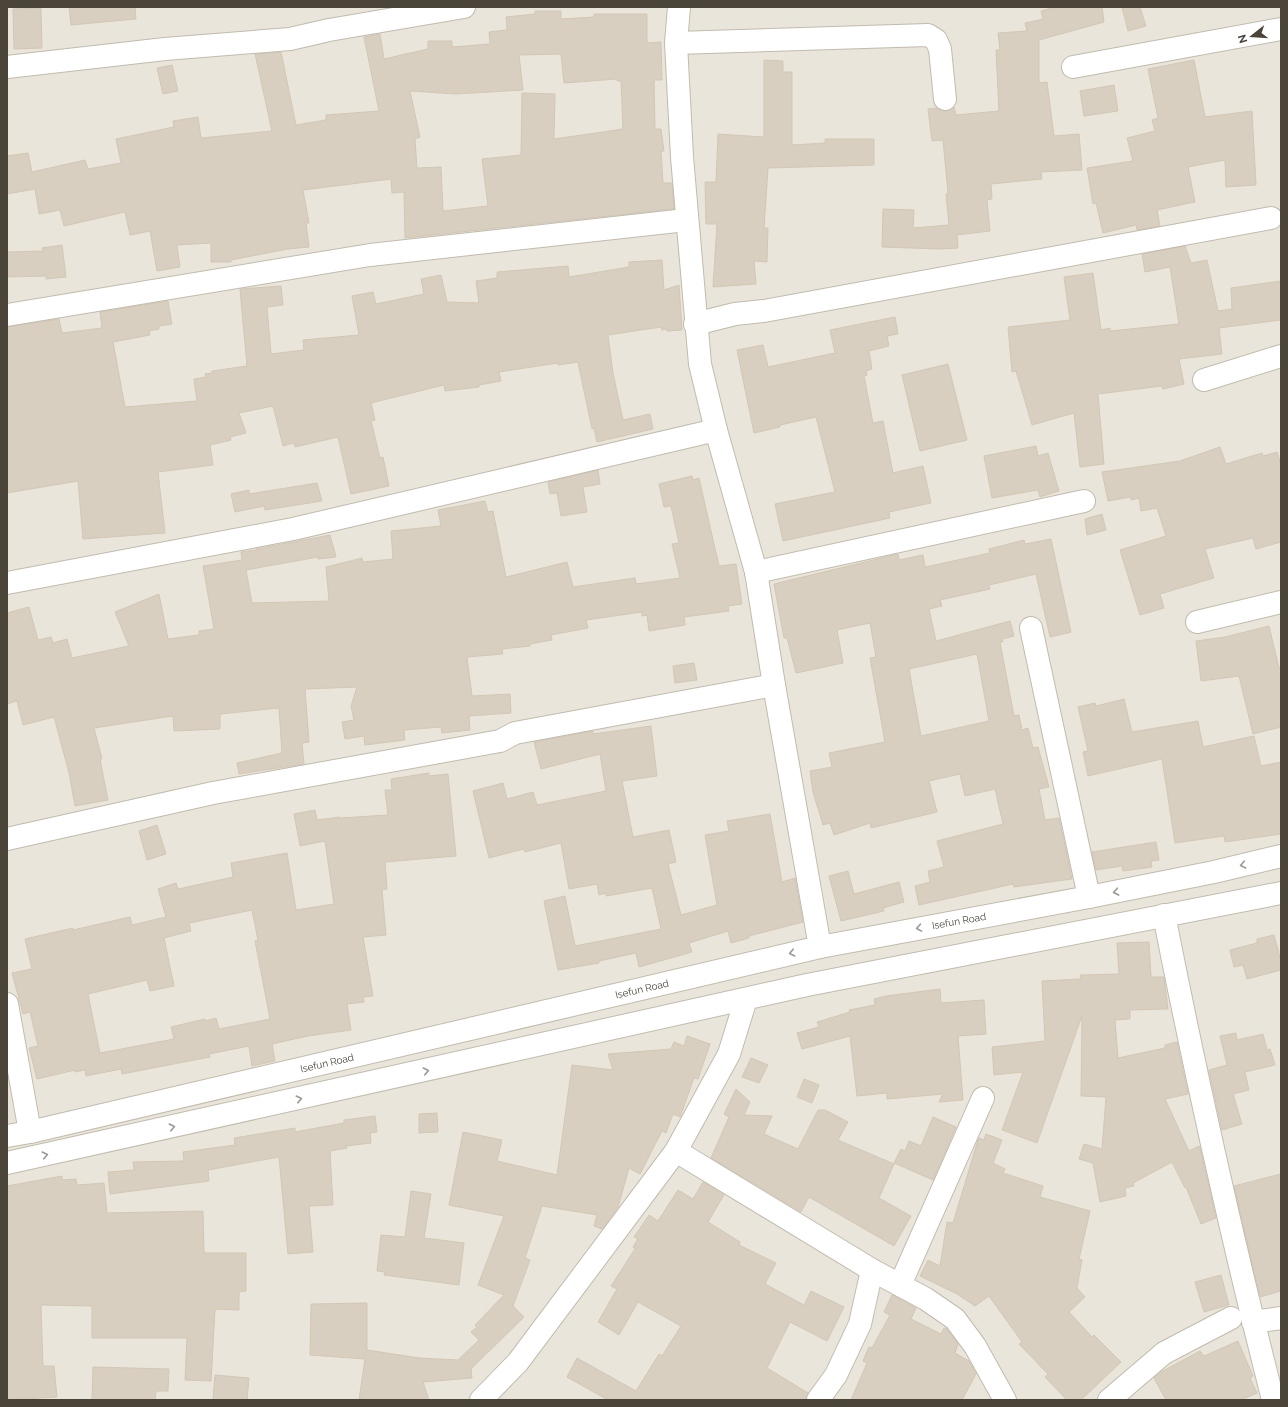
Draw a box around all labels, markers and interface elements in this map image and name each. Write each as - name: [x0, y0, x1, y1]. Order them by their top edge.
- north arrow: [1232, 16, 1272, 56]
- text: N: [1235, 33, 1250, 45]
- one-way arrow: [1240, 860, 1247, 869]
- one-way arrow: [1113, 887, 1119, 895]
- street label: Isefun Road: [931, 911, 987, 931]
- one-way arrow: [916, 924, 922, 932]
- one-way arrow: [789, 949, 795, 957]
- street label: Isefun Road: [614, 977, 670, 1001]
- street label: Isefun Road: [299, 1051, 355, 1075]
- one-way arrow: [423, 1067, 429, 1075]
- one-way arrow: [296, 1095, 302, 1103]
- one-way arrow: [169, 1123, 175, 1131]
- one-way arrow: [41, 1151, 48, 1160]

